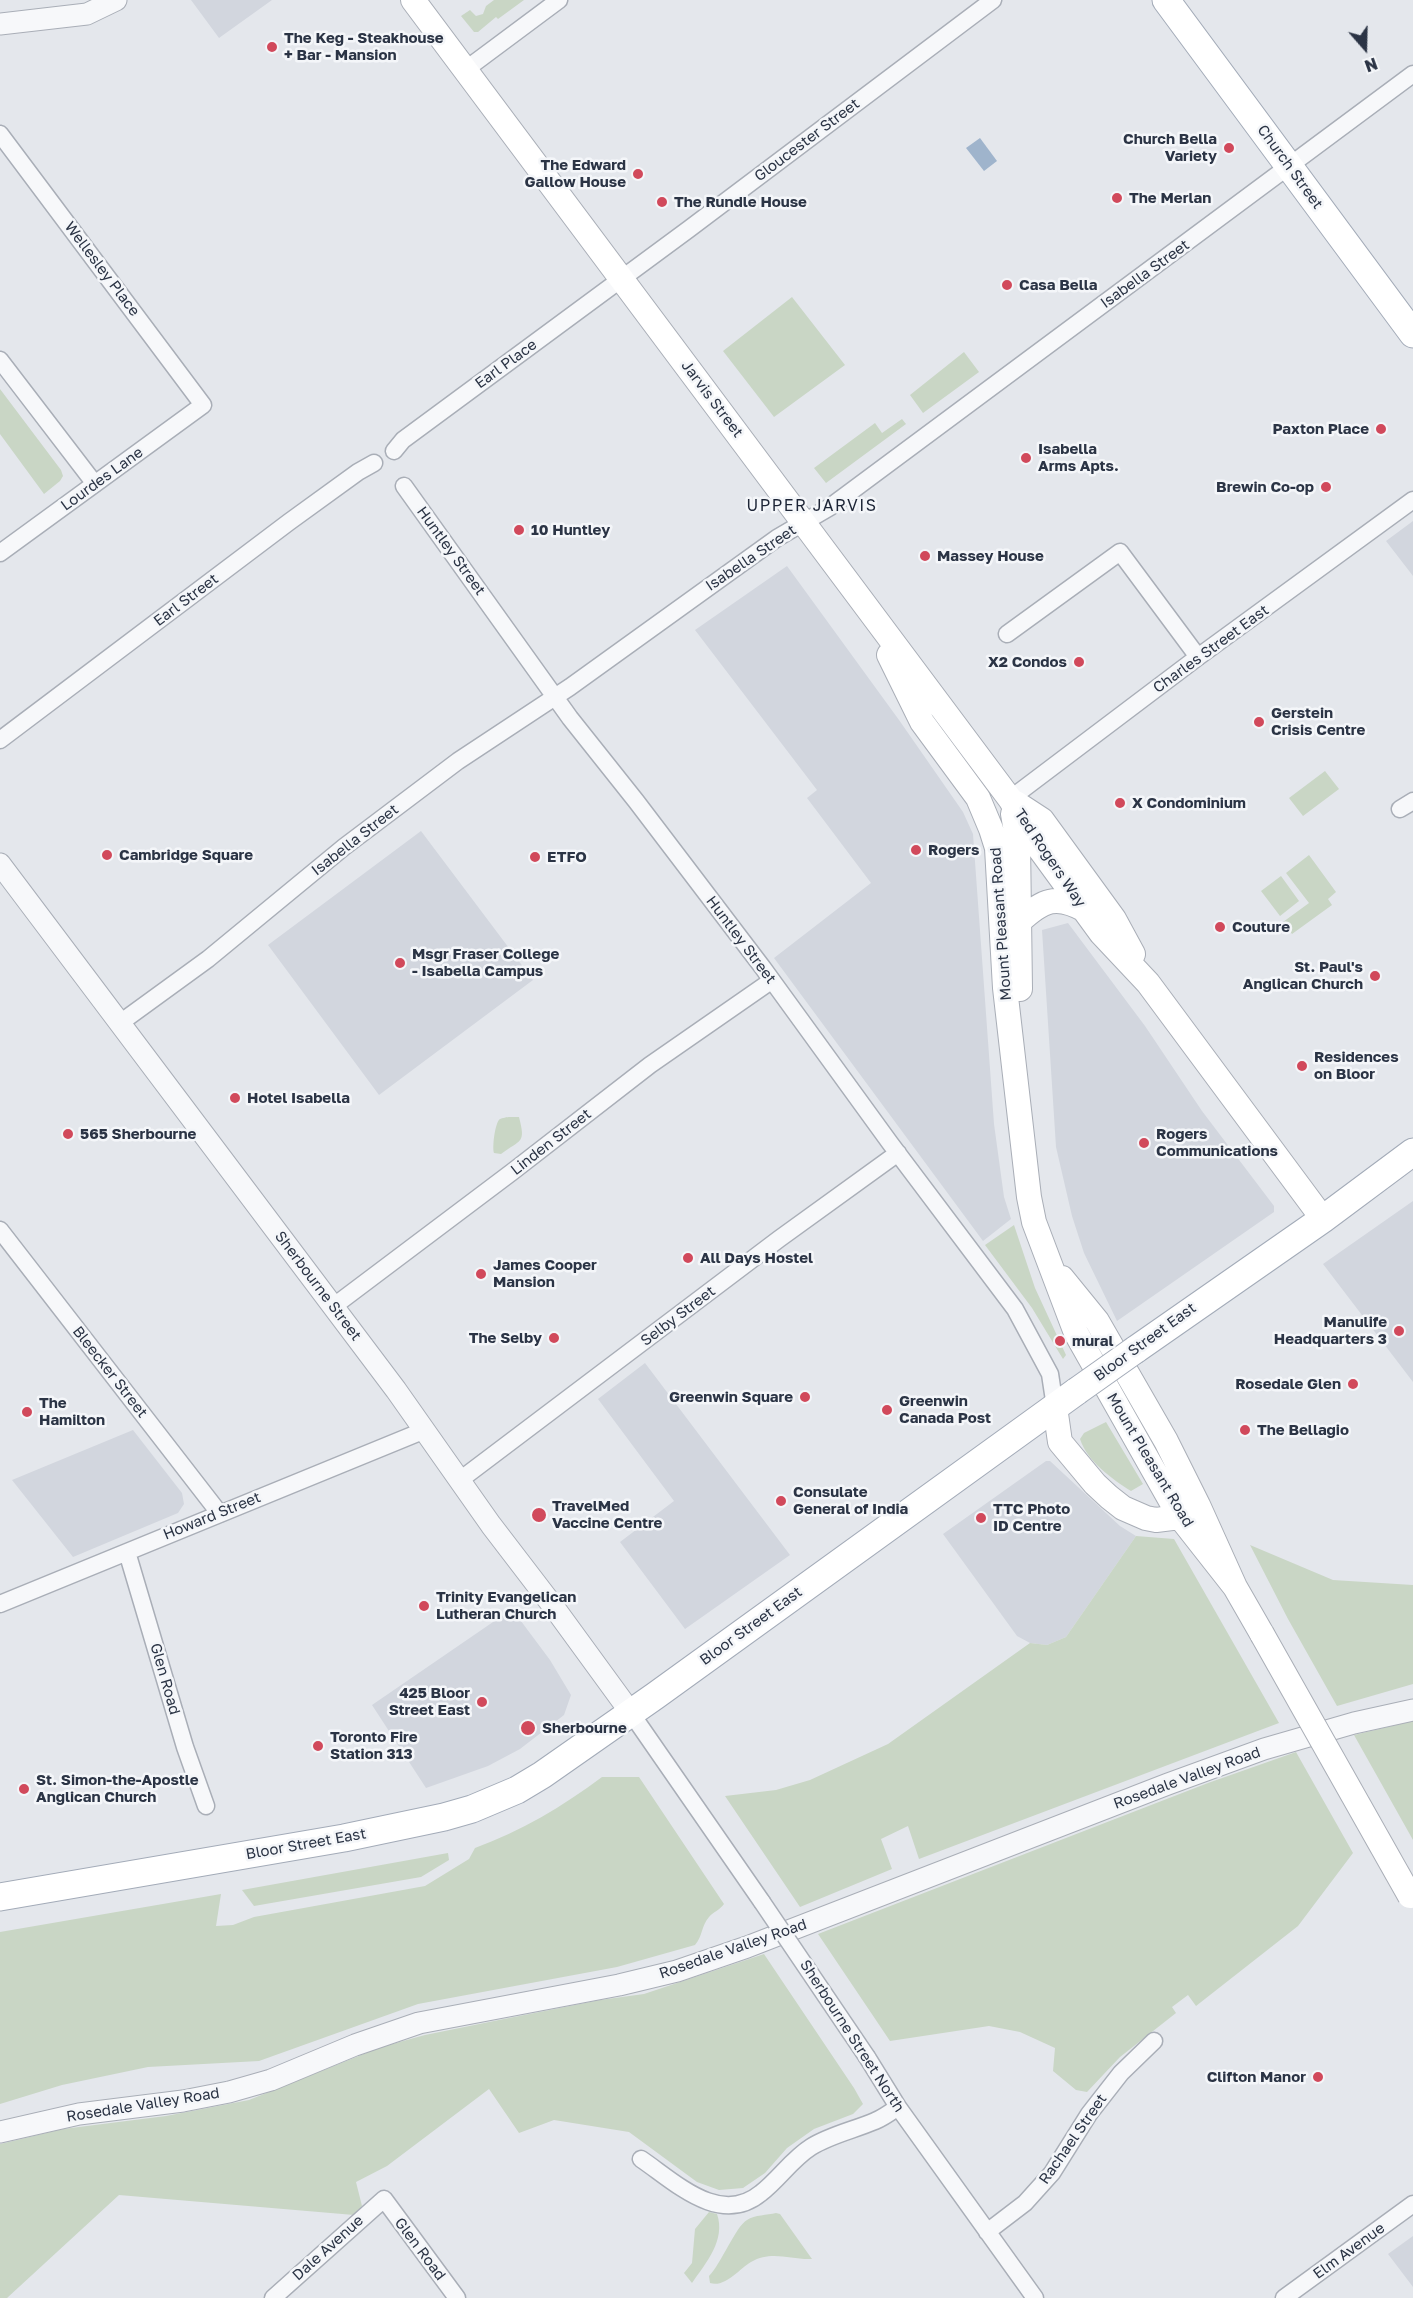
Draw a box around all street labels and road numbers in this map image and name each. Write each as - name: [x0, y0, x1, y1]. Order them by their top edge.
- street label: Gloucester Street: [751, 95, 863, 185]
- street label: Church Street: [1253, 121, 1327, 213]
- street label: Wellesley Place: [61, 218, 143, 320]
- street label: Isabella Street: [1097, 236, 1193, 312]
- street label: Earl Place: [472, 336, 540, 392]
- street label: Jarvis Street: [677, 357, 747, 441]
- street label: Lourdes Lane: [58, 443, 146, 515]
- street label: Huntley Street: [413, 503, 489, 599]
- street label: Isabella Street: [702, 521, 800, 595]
- street label: Earl Street: [150, 570, 222, 630]
- street label: Charles Street East: [1150, 601, 1272, 697]
- street label: Isabella Street: [308, 800, 402, 880]
- street label: Ted Rogers Way: [1011, 805, 1089, 911]
- street label: Mount Pleasant Road: [987, 847, 1015, 1001]
- street label: Huntley Street: [702, 893, 780, 987]
- street label: Linden Street: [507, 1105, 595, 1179]
- street label: Sherbourne Street: [271, 1228, 365, 1344]
- street label: Selby Street: [637, 1282, 719, 1350]
- street label: Bloor Street East: [1090, 1299, 1200, 1385]
- street label: Bleecker Street: [69, 1323, 151, 1421]
- street label: Mount Pleasant Road: [1103, 1390, 1197, 1530]
- street label: Howard Street: [161, 1488, 263, 1544]
- street label: Bloor Street East: [696, 1583, 806, 1669]
- street label: Glen Road: [146, 1641, 184, 1717]
- street label: Rosedale Valley Road: [1111, 1743, 1263, 1813]
- street label: Bloor Street East: [244, 1825, 368, 1863]
- street label: Rosedale Valley Road: [657, 1915, 809, 1983]
- street label: Sherbourne Street North: [796, 1956, 908, 2116]
- street label: Rosedale Valley Road: [65, 2084, 221, 2126]
- street label: Rachael Street: [1035, 2090, 1111, 2188]
- street label: Dale Avenue: [289, 2212, 367, 2284]
- street label: Glen Road: [391, 2214, 449, 2284]
- street label: Elm Avenue: [1310, 2219, 1388, 2283]

